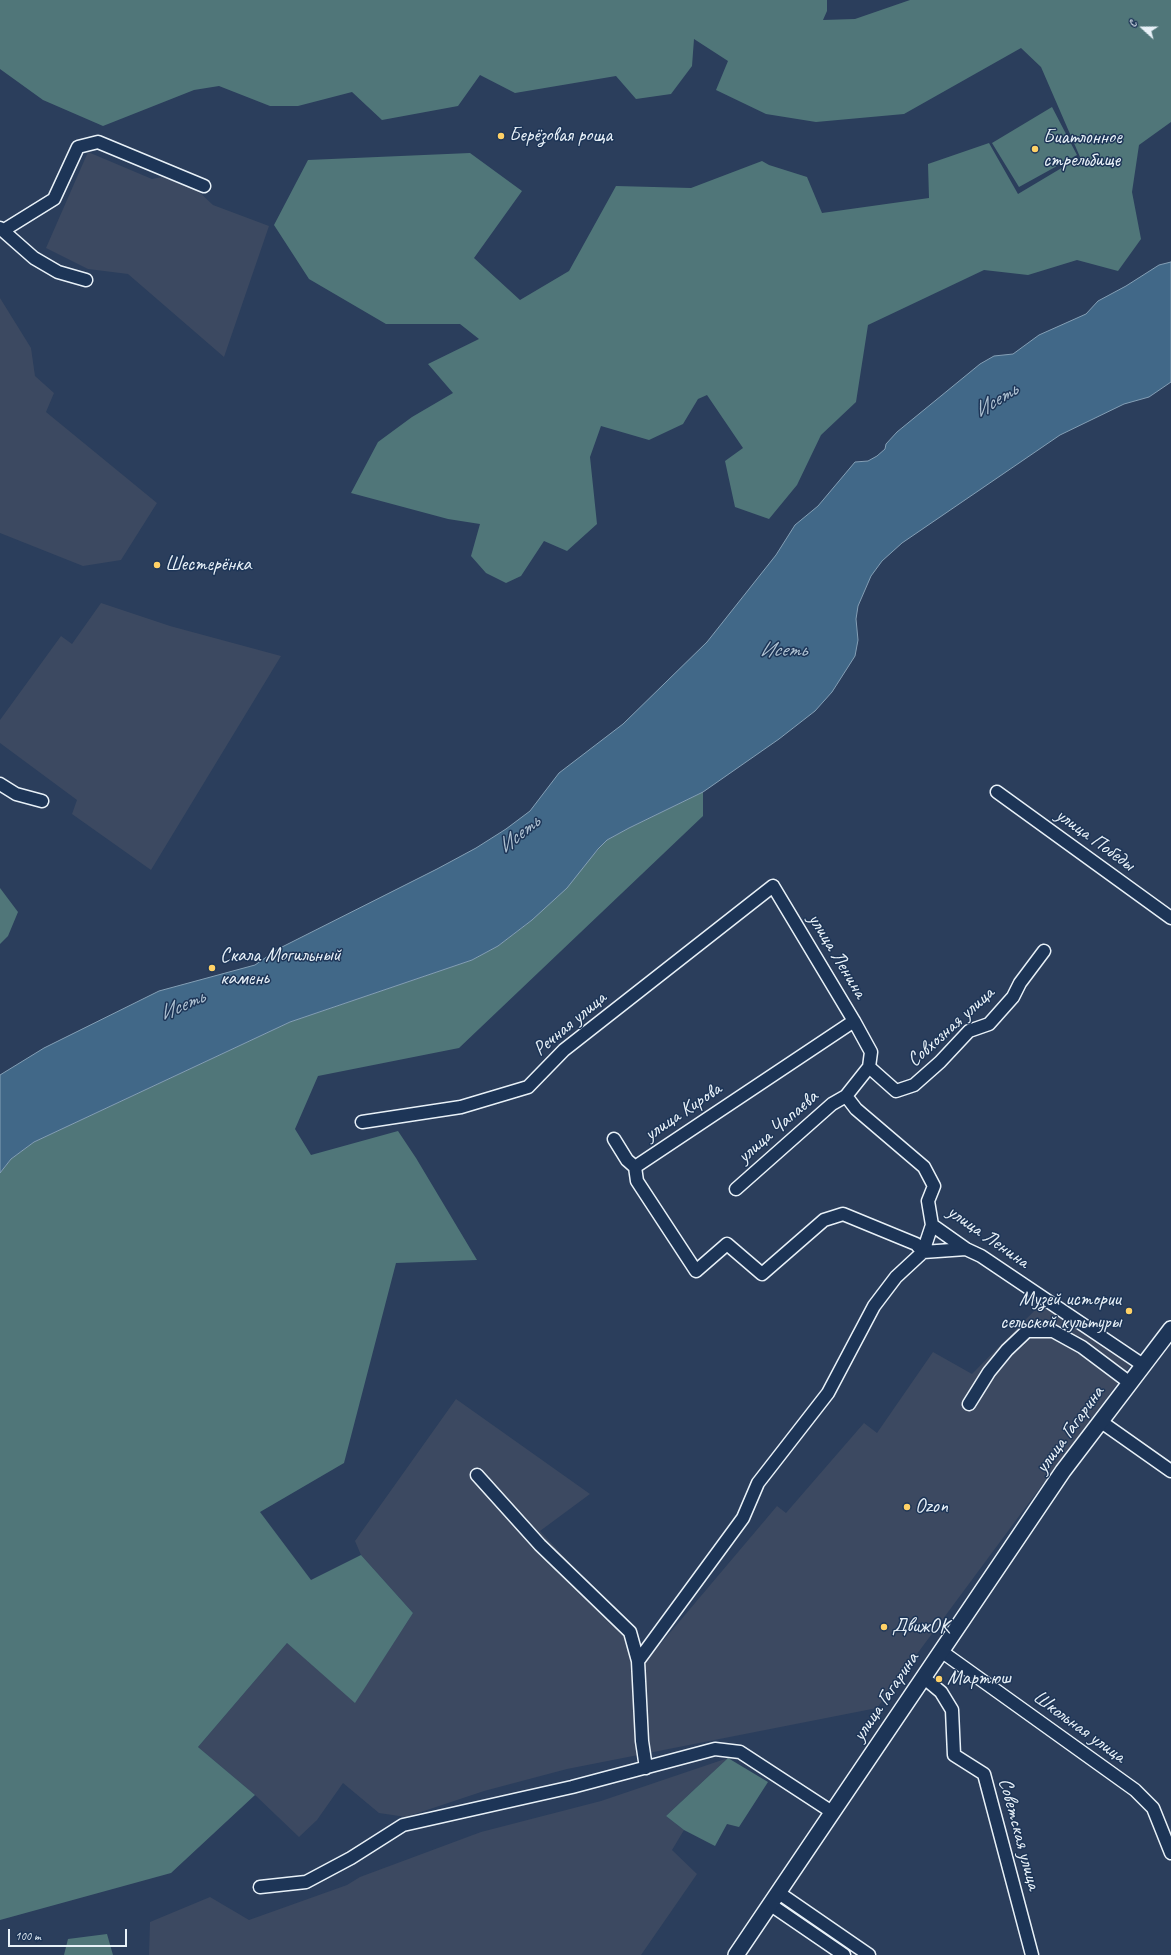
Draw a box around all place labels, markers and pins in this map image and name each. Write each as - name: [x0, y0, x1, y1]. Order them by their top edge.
- place label: Берёзовая роща: [509, 124, 612, 148]
- place label: Биатлонное стрельбище: [1043, 126, 1122, 173]
- marker: Берёзовая роща: [496, 131, 506, 141]
- marker: Биатлонное стрельбище: [1030, 144, 1040, 154]
- place label: Шестерёнка: [165, 553, 251, 577]
- marker: Шестерёнка: [152, 560, 162, 570]
- place label: Скала Могильный камень: [220, 944, 341, 991]
- marker: Скала Могильный камень: [207, 963, 217, 973]
- place label: Музей истории сельской культуры: [1000, 1288, 1121, 1335]
- marker: Музей истории сельской культуры: [1124, 1306, 1134, 1316]
- place label: Ozon: [915, 1495, 948, 1519]
- marker: Ozon: [902, 1502, 912, 1512]
- place label: ДвижОК: [892, 1615, 949, 1639]
- marker: ДвижОК: [879, 1622, 889, 1632]
- place label: Мартюш: [947, 1667, 1011, 1691]
- marker: Мартюш: [934, 1674, 944, 1684]

